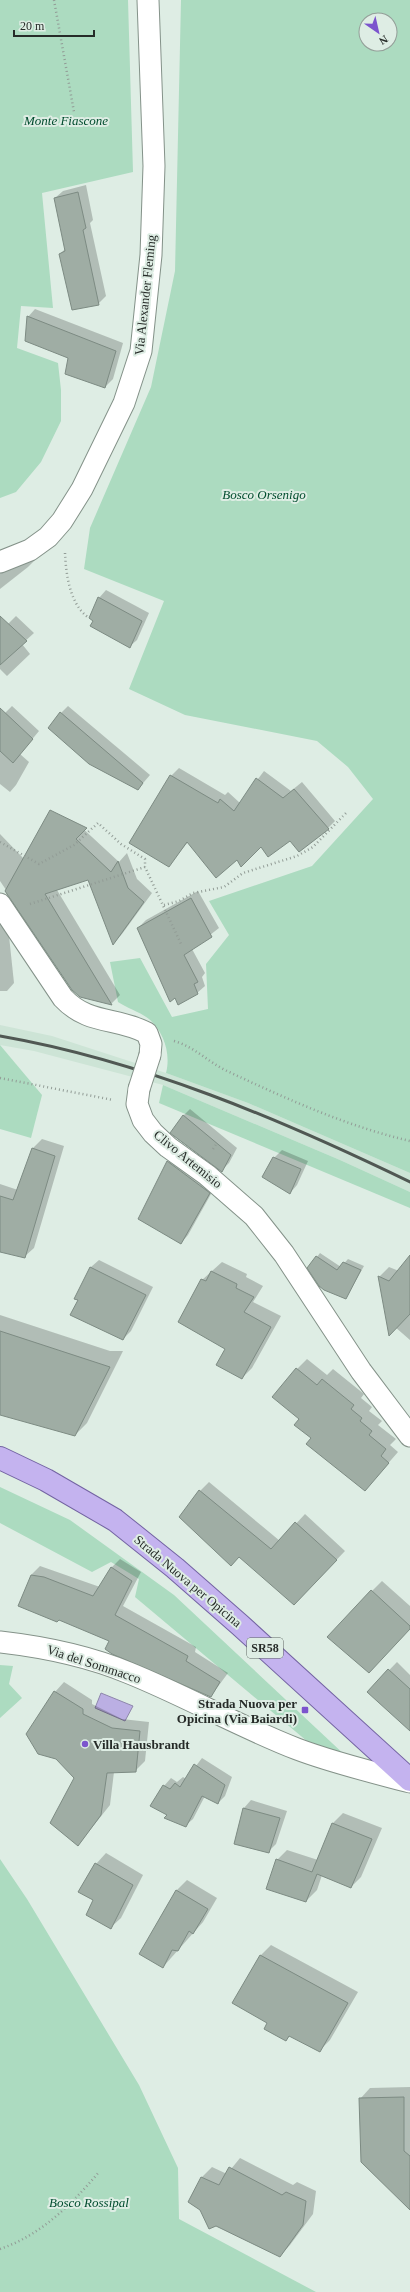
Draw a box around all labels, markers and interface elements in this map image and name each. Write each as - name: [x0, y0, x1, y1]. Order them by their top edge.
- scale bar: [14, 12, 94, 38]
- north arrow: [358, 12, 398, 52]
- text: 20 m: [20, 19, 45, 33]
- text: N: [377, 33, 390, 48]
- park label: Monte Fiascone: [23, 113, 108, 128]
- street label: Via Alexander Fleming: [131, 233, 159, 356]
- park label: Bosco Orsenigo: [222, 487, 306, 502]
- street label: Clivo Artemisio: [151, 1127, 225, 1191]
- street label: Strada Nuova per Opicina: [131, 1532, 245, 1630]
- road number: SR58: [247, 1638, 283, 1658]
- street label: Via del Sommacco: [45, 1642, 143, 1686]
- place label: Strada Nuova per Opicina (Via Baiardi): [177, 1696, 297, 1726]
- marker: Strada Nuova per Opicina (Via Baiardi): [300, 1705, 310, 1715]
- place label: Villa Hausbrandt: [93, 1737, 190, 1752]
- marker: Villa Hausbrandt: [80, 1739, 90, 1749]
- park label: Bosco Rossipal: [49, 2195, 129, 2210]

